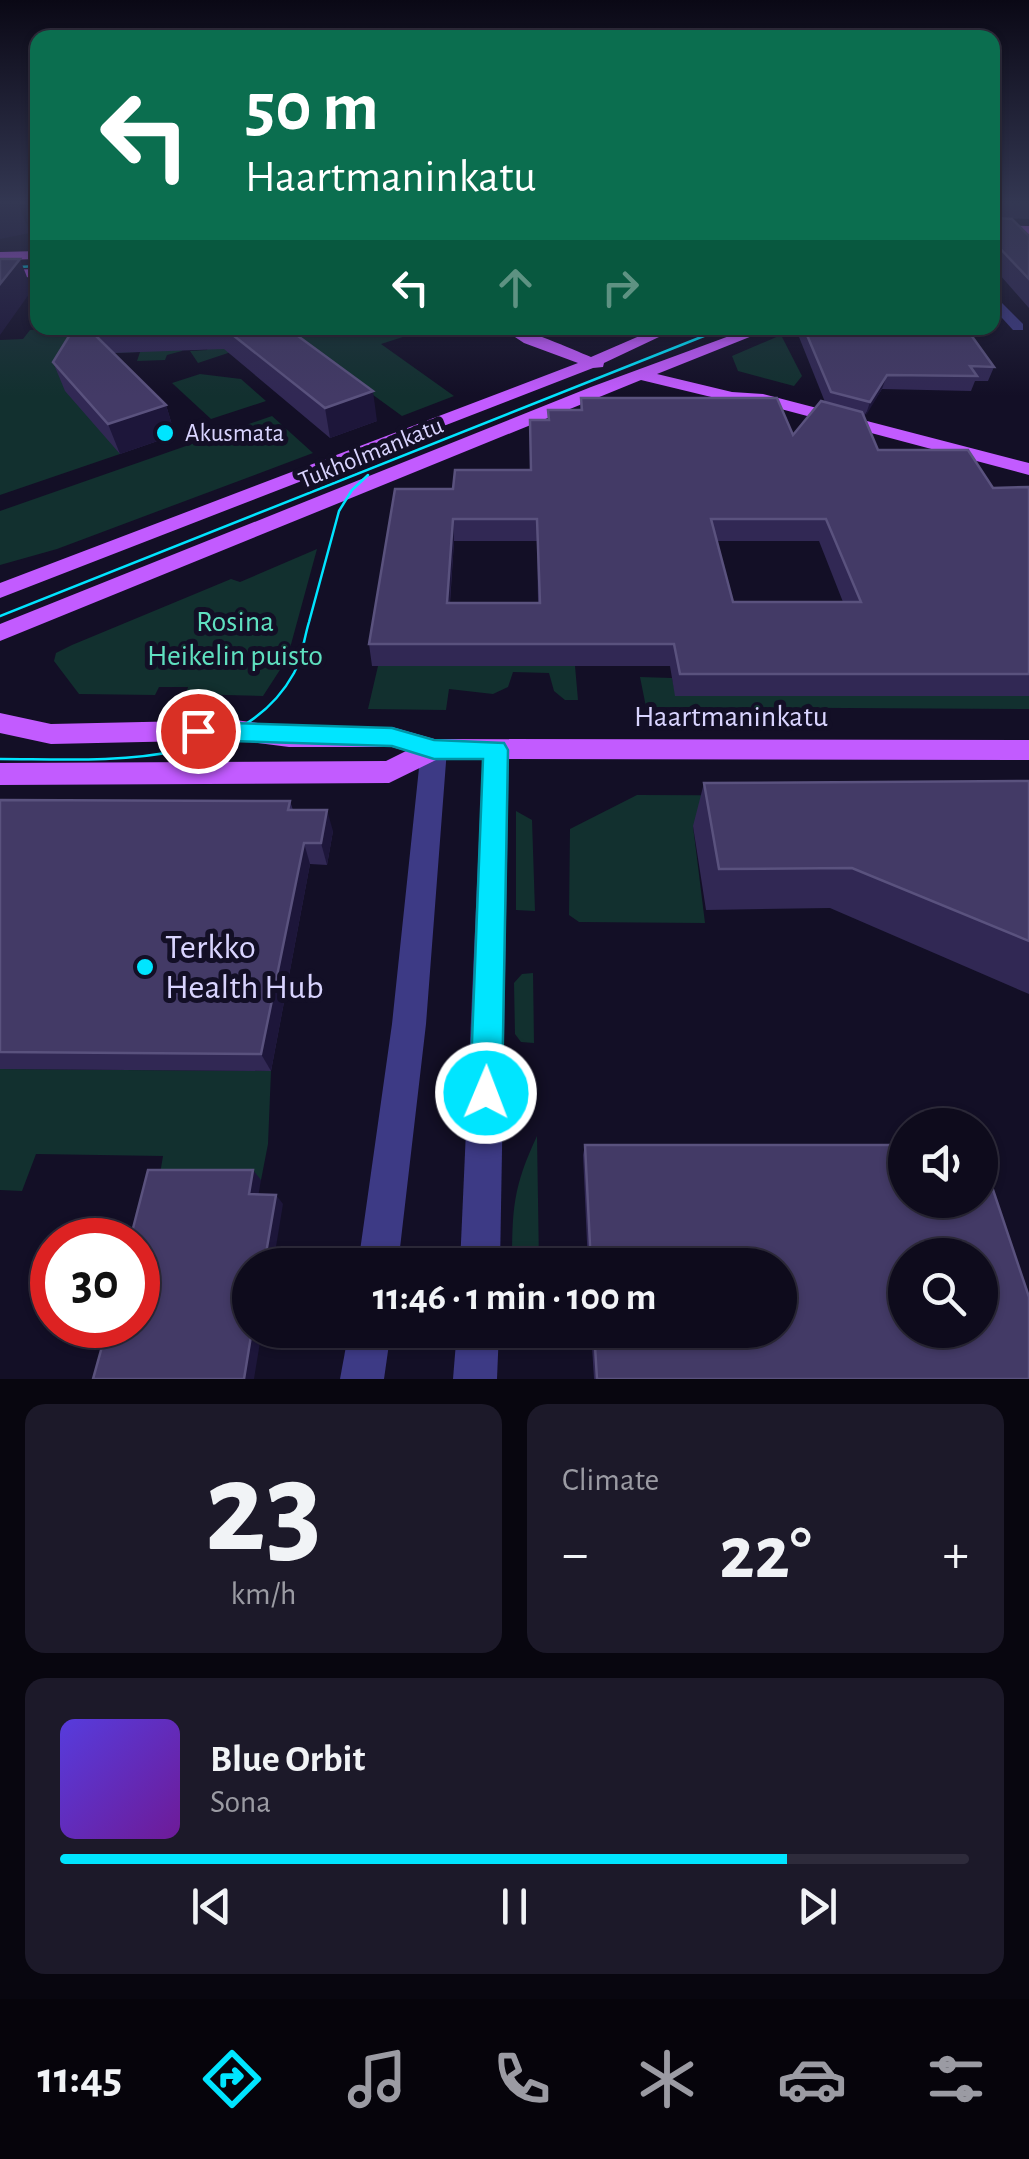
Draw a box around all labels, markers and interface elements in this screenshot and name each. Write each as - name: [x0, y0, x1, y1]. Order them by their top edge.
- icon: left: [80, 70, 210, 200]
- text: 50 m: [245, 73, 379, 143]
- text: Haartmaninkatu: [245, 155, 536, 200]
- icon: left: [383, 260, 438, 315]
- icon: ahead: [488, 260, 543, 315]
- icon: right: [593, 260, 648, 315]
- street label: Tukholmankatu: [295, 413, 447, 493]
- place label: Akusmata: [185, 421, 284, 446]
- marker: Akusmata: [154, 422, 176, 444]
- park label: Rosina Heikelin puisto: [147, 607, 323, 671]
- pin: [156, 689, 241, 774]
- street label: Haartmaninkatu: [634, 702, 828, 732]
- icon: arrive: [171, 704, 226, 759]
- place label: Terkko Health Hub: [165, 930, 324, 1005]
- marker: Terkko Health Hub: [134, 956, 156, 978]
- position arrow: [434, 1041, 538, 1145]
- map controls: [888, 1108, 998, 1348]
- button: sound: [888, 1108, 998, 1218]
- speed limit sign: 30: [30, 1218, 160, 1348]
- button: search: [888, 1238, 998, 1348]
- text: 11:46 · 1 min · 100 m: [373, 1279, 656, 1317]
- text: 23: [205, 1445, 322, 1575]
- text: Climate: [562, 1464, 659, 1496]
- text: 22°: [719, 1517, 812, 1592]
- text: −: [562, 1527, 588, 1582]
- text: +: [943, 1527, 969, 1582]
- text: km/h: [230, 1578, 297, 1610]
- text: Blue Orbit: [210, 1741, 365, 1779]
- text: Sona: [210, 1786, 271, 1818]
- icon: previous: [184, 1879, 239, 1934]
- icon: pause: [487, 1879, 542, 1934]
- icon: next: [790, 1879, 845, 1934]
- icon: directions: [197, 2044, 267, 2114]
- icon: music: [342, 2044, 412, 2114]
- icon: phone: [487, 2044, 557, 2114]
- icon: climate: [632, 2044, 702, 2114]
- icon: car: [777, 2044, 847, 2114]
- icon: filters: [921, 2044, 991, 2114]
- text: 11:45: [37, 2056, 122, 2101]

